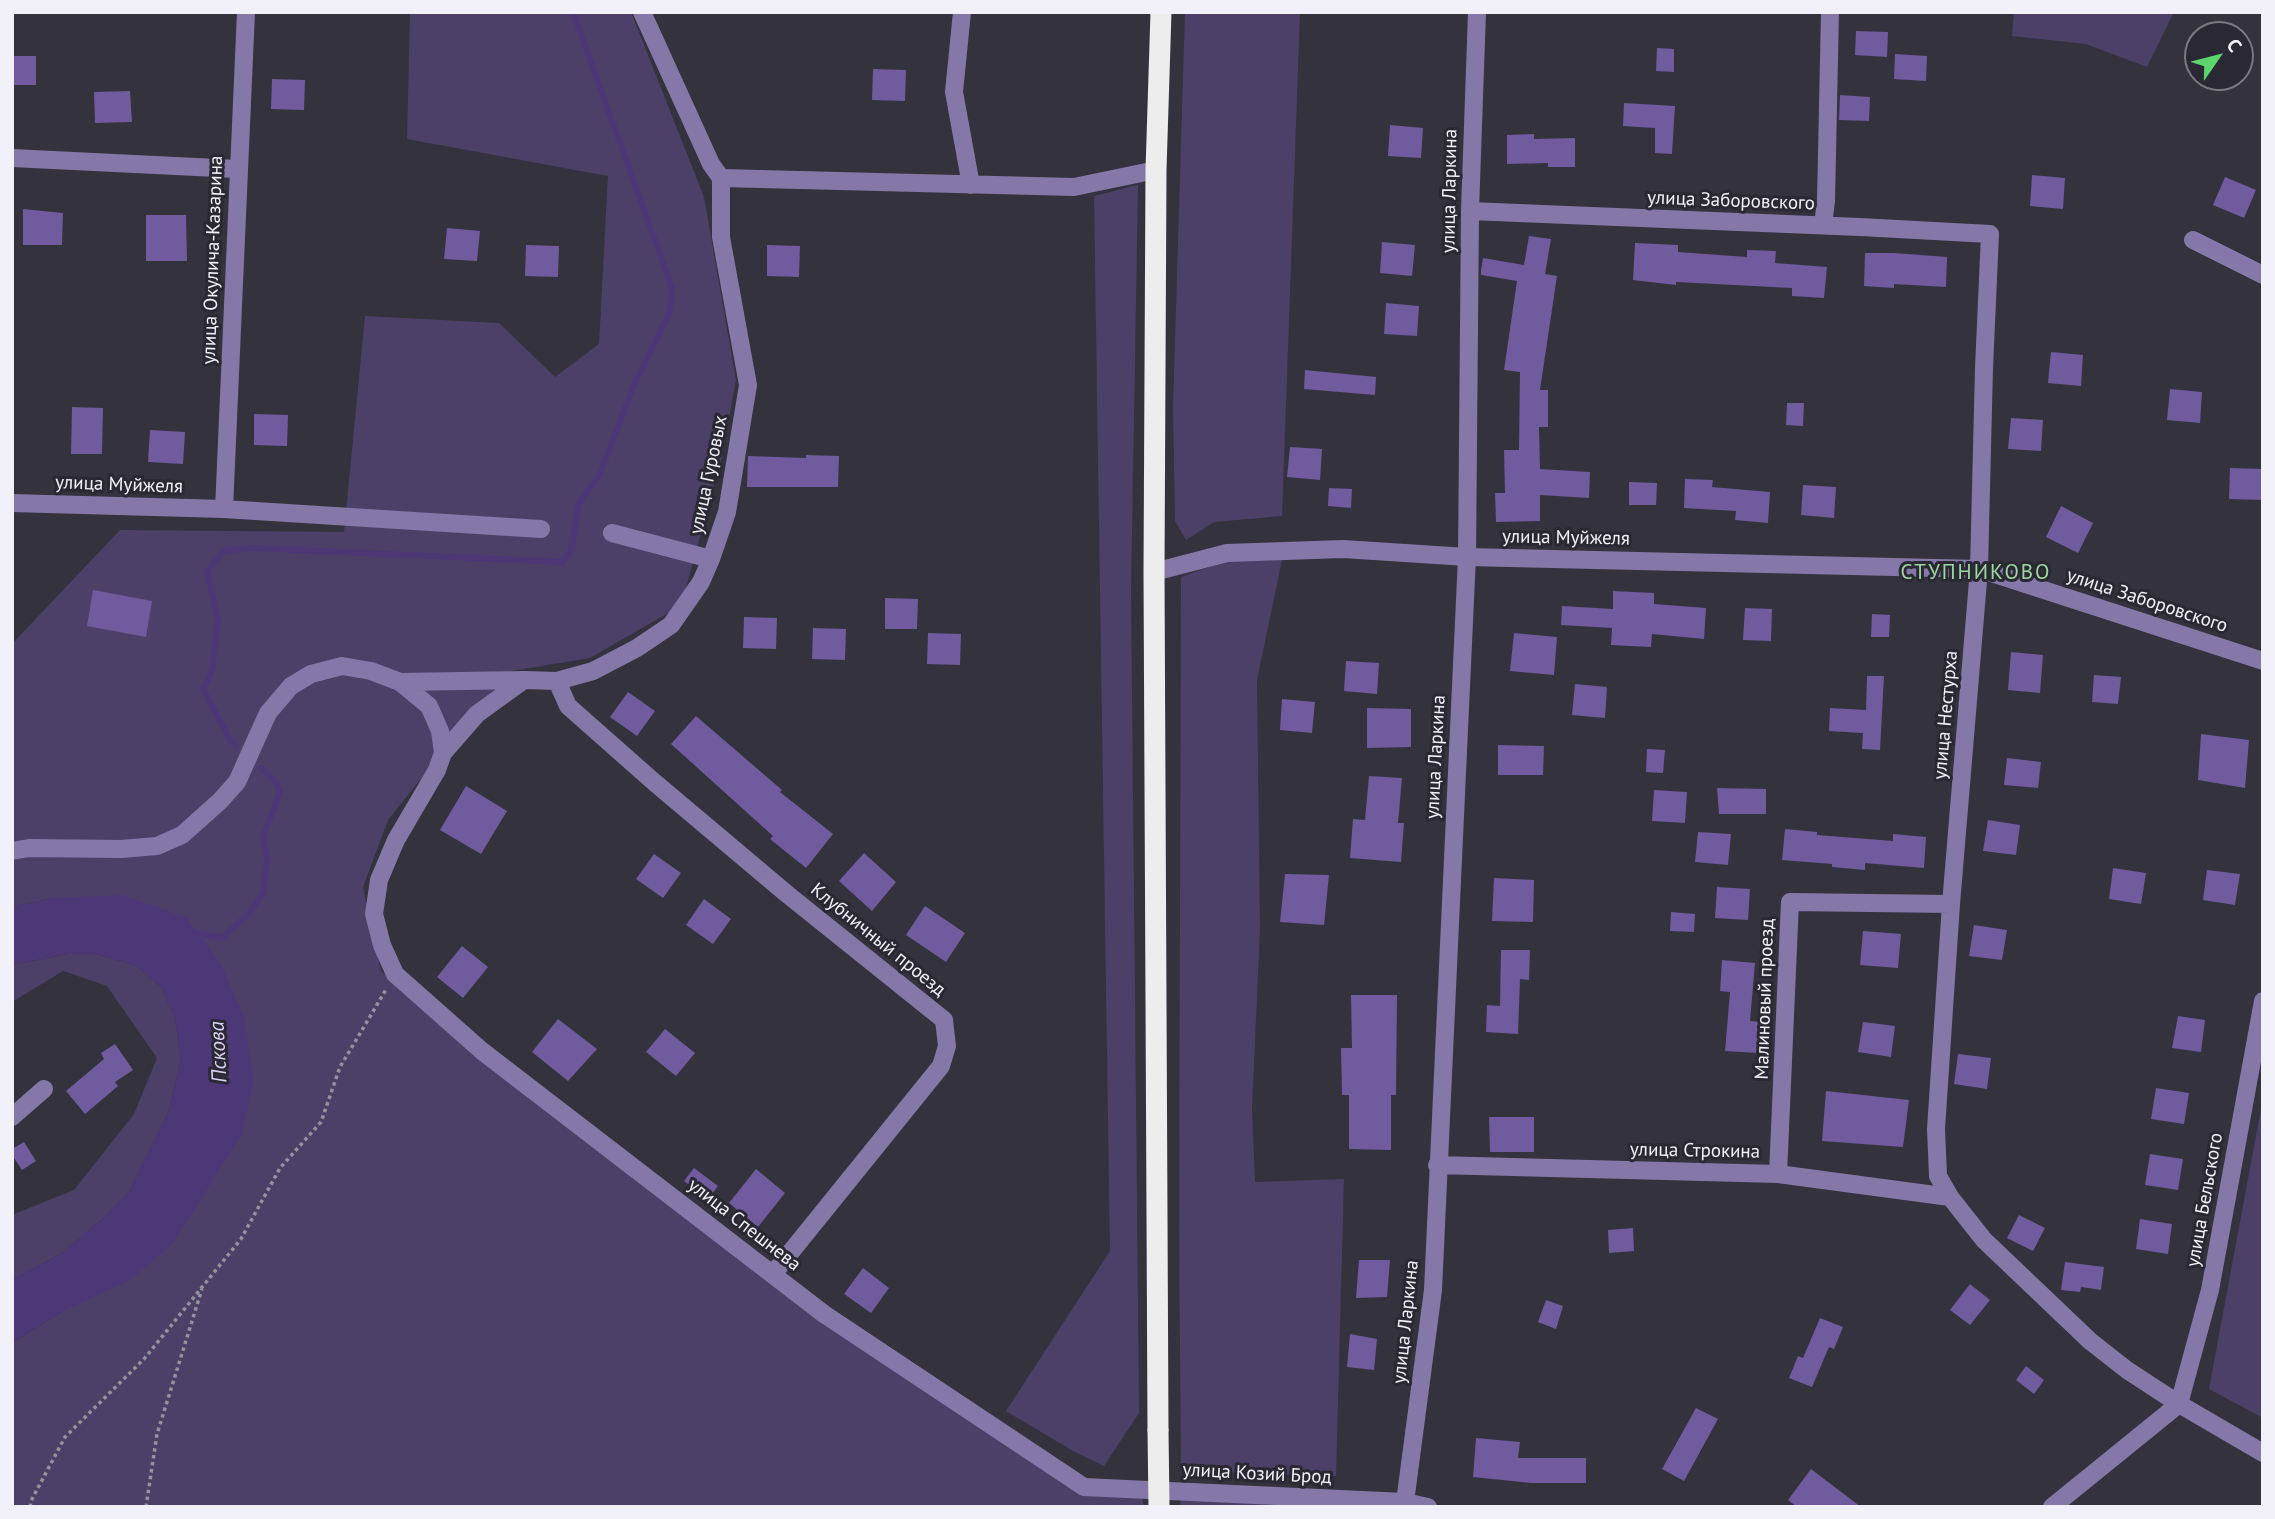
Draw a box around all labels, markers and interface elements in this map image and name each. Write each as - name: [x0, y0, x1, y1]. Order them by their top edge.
- north arrow: [2184, 21, 2254, 91]
- text: С: [2222, 34, 2247, 56]
- street label: улица Ларкина: [1438, 129, 1462, 253]
- street label: улица Окулича-Казарина: [198, 155, 228, 365]
- street label: улица Заборовского: [1647, 187, 1815, 215]
- street label: улица Гуровых: [685, 414, 733, 536]
- street label: улица Муйжеля: [55, 471, 183, 499]
- street label: улица Муйжеля: [1502, 525, 1630, 551]
- district label: СТУПНИКОВО: [1902, 560, 2050, 586]
- street label: улица Заборовского: [2064, 564, 2230, 638]
- street label: улица Нестурха: [1929, 650, 1963, 780]
- street label: улица Ларкина: [1421, 694, 1451, 820]
- street label: Клубничный проезд: [806, 878, 950, 1002]
- street label: Малиновый проезд: [1751, 918, 1779, 1080]
- water label: Пскова: [205, 1021, 233, 1083]
- street label: улица Бельского: [2182, 1131, 2228, 1269]
- street label: улица Строкина: [1630, 1138, 1760, 1164]
- street label: улица Спешнева: [683, 1174, 805, 1276]
- street label: улица Ларкина: [1388, 1259, 1424, 1385]
- street label: улица Козий Брод: [1182, 1459, 1332, 1489]

